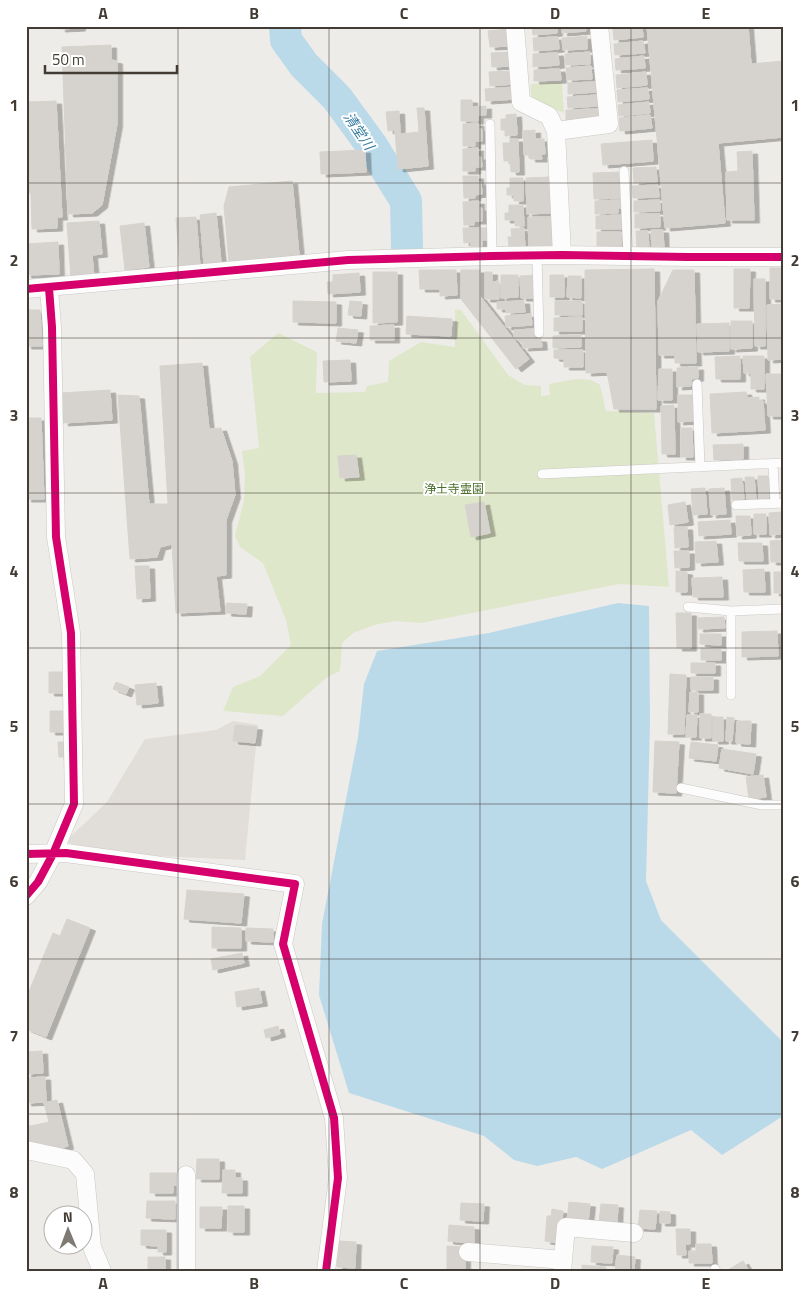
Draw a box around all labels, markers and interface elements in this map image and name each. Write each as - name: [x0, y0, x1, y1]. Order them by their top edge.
- text: A: [98, 1, 108, 25]
- text: B: [249, 1, 259, 25]
- text: C: [400, 1, 409, 25]
- text: D: [550, 1, 560, 25]
- text: E: [702, 1, 711, 25]
- scale bar: [45, 42, 178, 74]
- text: 50 m: [52, 48, 85, 71]
- text: 1: [10, 93, 18, 117]
- text: 1: [791, 93, 799, 117]
- water label: 清堂川: [339, 107, 381, 156]
- text: 2: [10, 248, 18, 272]
- text: 2: [791, 248, 799, 272]
- text: 3: [10, 403, 18, 427]
- text: 3: [791, 403, 799, 427]
- park label: 浄土寺霊園: [424, 479, 484, 498]
- text: 4: [10, 559, 19, 583]
- text: 4: [791, 559, 800, 583]
- text: 5: [10, 714, 19, 738]
- text: 5: [791, 714, 800, 738]
- text: 6: [10, 869, 19, 893]
- text: 6: [791, 869, 800, 893]
- text: 7: [10, 1024, 18, 1048]
- text: 7: [791, 1024, 799, 1048]
- text: 8: [10, 1180, 19, 1204]
- text: 8: [791, 1180, 800, 1204]
- north arrow: [42, 1204, 92, 1254]
- text: N: [63, 1206, 73, 1227]
- text: A: [98, 1271, 108, 1295]
- text: B: [249, 1271, 259, 1295]
- text: C: [400, 1271, 409, 1295]
- text: D: [550, 1271, 560, 1295]
- text: E: [702, 1271, 711, 1295]

